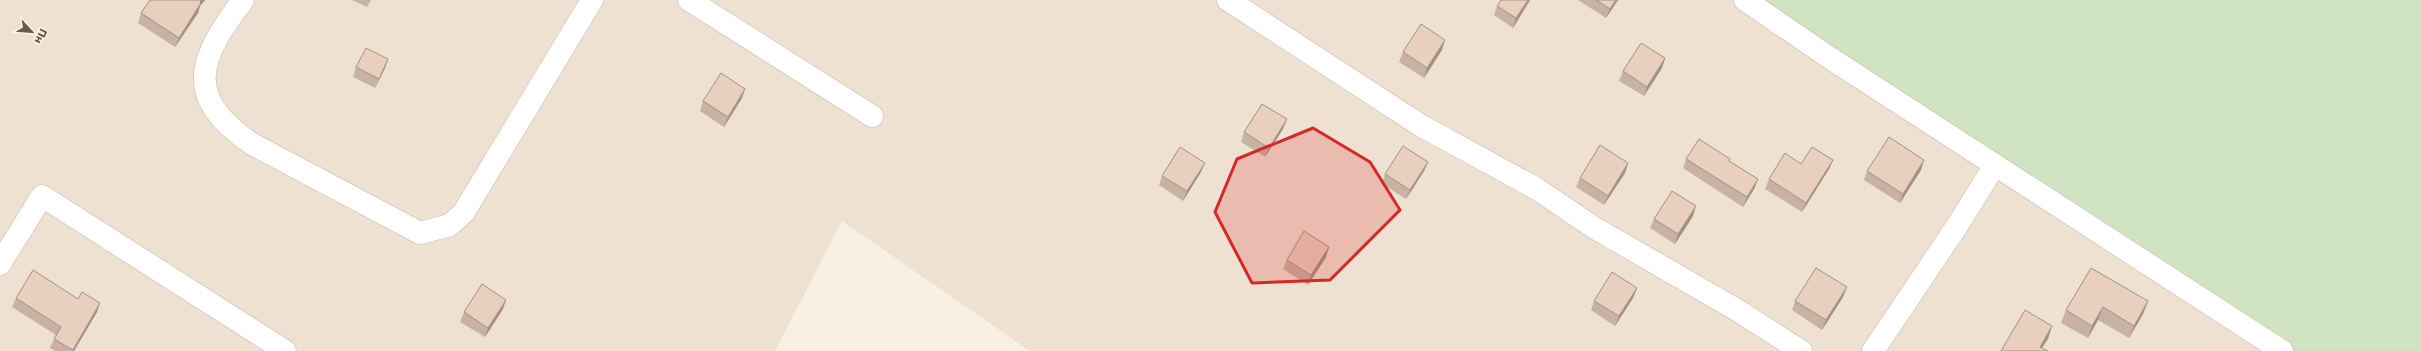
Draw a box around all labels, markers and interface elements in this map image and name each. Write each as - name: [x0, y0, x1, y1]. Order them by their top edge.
- north arrow: [12, 12, 52, 52]
- text: Пн: [31, 26, 50, 46]

